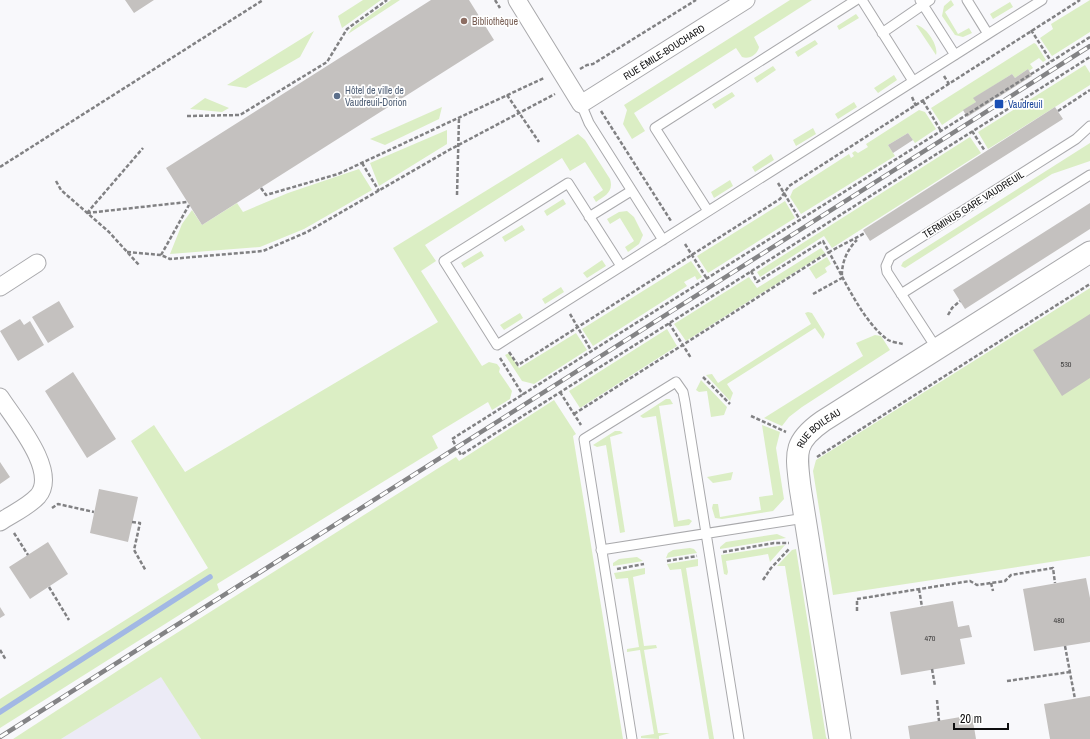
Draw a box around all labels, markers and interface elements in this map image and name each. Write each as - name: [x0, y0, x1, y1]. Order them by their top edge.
- place label: Bibliothèque: [472, 15, 518, 28]
- marker: Bibliothèque: [459, 16, 469, 26]
- street label: RUE ÉMILE-BOUCHARD: [621, 22, 707, 83]
- place label: Hôtel de ville de Vaudreuil-Dorion: [345, 84, 407, 109]
- marker: Hôtel de ville de Vaudreuil-Dorion: [332, 91, 342, 101]
- marker: Vaudreuil: [993, 98, 1005, 110]
- place label: Vaudreuil: [1008, 98, 1043, 111]
- street label: TERMINUS GARE VAUDREUIL: [920, 168, 1027, 241]
- house number: 530: [1061, 359, 1072, 369]
- street label: RUE BOILEAU: [794, 405, 843, 450]
- house number: 480: [1054, 615, 1065, 625]
- house number: 470: [925, 633, 936, 643]
- scale bar: [954, 705, 1008, 731]
- text: 20 m: [960, 711, 982, 727]

